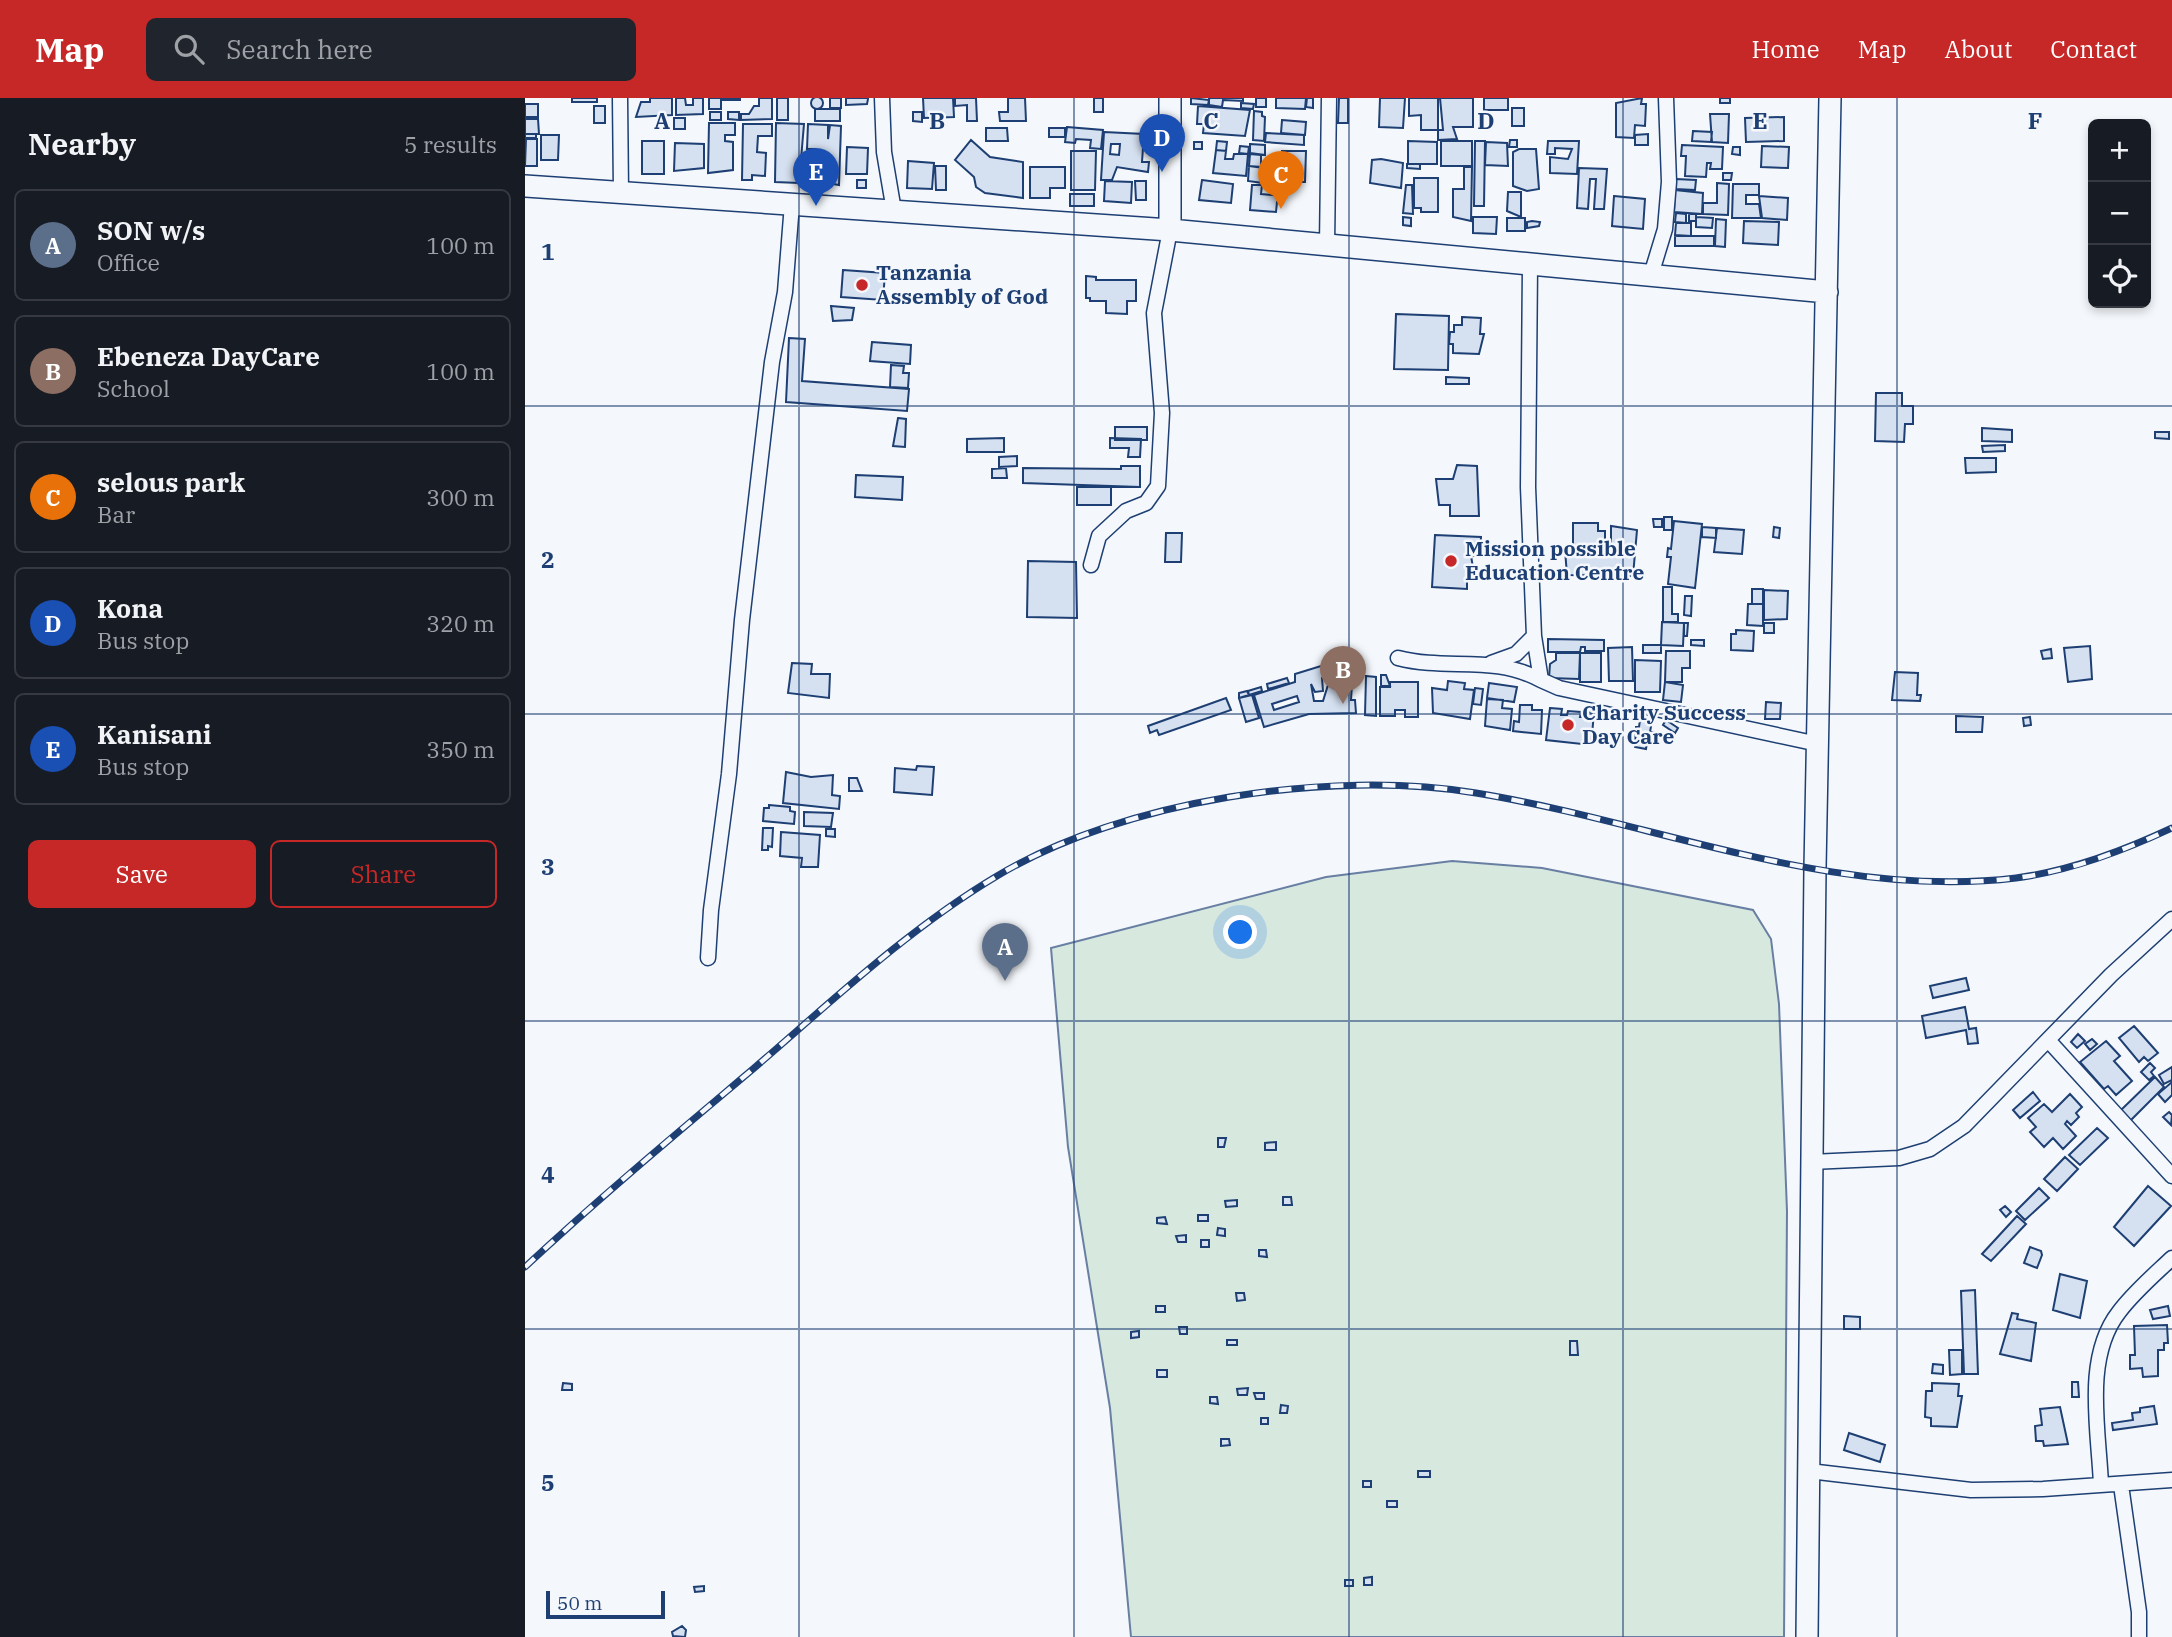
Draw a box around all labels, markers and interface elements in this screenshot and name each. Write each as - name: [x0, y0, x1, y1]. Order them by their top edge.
- search box: [146, 18, 636, 81]
- text: Map: [35, 28, 104, 71]
- icon: search: [170, 30, 208, 68]
- text: Search here: [226, 32, 373, 66]
- text: Home: [1752, 33, 1820, 65]
- text: Map: [1858, 33, 1906, 65]
- text: About: [1944, 33, 2012, 65]
- text: Contact: [2050, 33, 2137, 65]
- text: A: [654, 105, 670, 135]
- text: B: [929, 105, 945, 135]
- text: C: [1203, 105, 1219, 135]
- text: D: [1477, 105, 1495, 135]
- text: E: [1752, 105, 1768, 135]
- text: F: [2028, 105, 2042, 135]
- pin: D: [1139, 114, 1185, 172]
- map controls: [2088, 119, 2151, 308]
- button: +: [2088, 119, 2151, 182]
- text: Nearby: [28, 124, 136, 163]
- text: 5 results: [404, 129, 497, 159]
- pin: E: [793, 148, 839, 206]
- pin: C: [1258, 151, 1304, 209]
- button: −: [2088, 182, 2151, 245]
- text: SON w/s: [97, 213, 205, 247]
- text: A: [45, 230, 61, 260]
- text: 100 m: [426, 230, 495, 260]
- text: 1: [541, 236, 555, 266]
- button: locate: [2088, 245, 2151, 308]
- text: Office: [97, 247, 160, 277]
- place label: Tanzania Assembly of God: [876, 258, 1048, 310]
- marker: Tanzania Assembly of God: [854, 277, 870, 293]
- text: Ebeneza DayCare: [97, 339, 320, 373]
- text: B: [45, 356, 61, 386]
- text: 100 m: [426, 356, 495, 386]
- text: School: [97, 373, 170, 403]
- text: selous park: [97, 465, 245, 499]
- text: C: [45, 482, 61, 512]
- text: 300 m: [426, 482, 495, 512]
- text: Bar: [97, 499, 135, 529]
- place label: Mission possible Education Centre: [1465, 534, 1644, 586]
- text: 2: [541, 544, 555, 574]
- marker: Mission possible Education Centre: [1443, 553, 1459, 569]
- text: Kona: [97, 591, 163, 625]
- text: D: [44, 608, 62, 638]
- text: 320 m: [426, 608, 495, 638]
- text: Bus stop: [97, 625, 189, 655]
- pin: B: [1320, 646, 1366, 704]
- place label: Charity Success Day Care: [1582, 698, 1746, 750]
- text: Kanisani: [97, 717, 212, 751]
- marker: Charity Success Day Care: [1560, 717, 1576, 733]
- text: E: [45, 734, 61, 764]
- text: 350 m: [426, 734, 495, 764]
- text: Bus stop: [97, 751, 189, 781]
- button: Save: [28, 840, 256, 908]
- button: Share: [270, 840, 497, 908]
- text: 3: [541, 851, 555, 881]
- your location: [1223, 915, 1257, 949]
- pin: A: [982, 923, 1028, 981]
- text: 4: [541, 1159, 555, 1189]
- text: 5: [541, 1467, 555, 1497]
- scale bar: [546, 1588, 665, 1620]
- text: 50 m: [557, 1591, 602, 1615]

